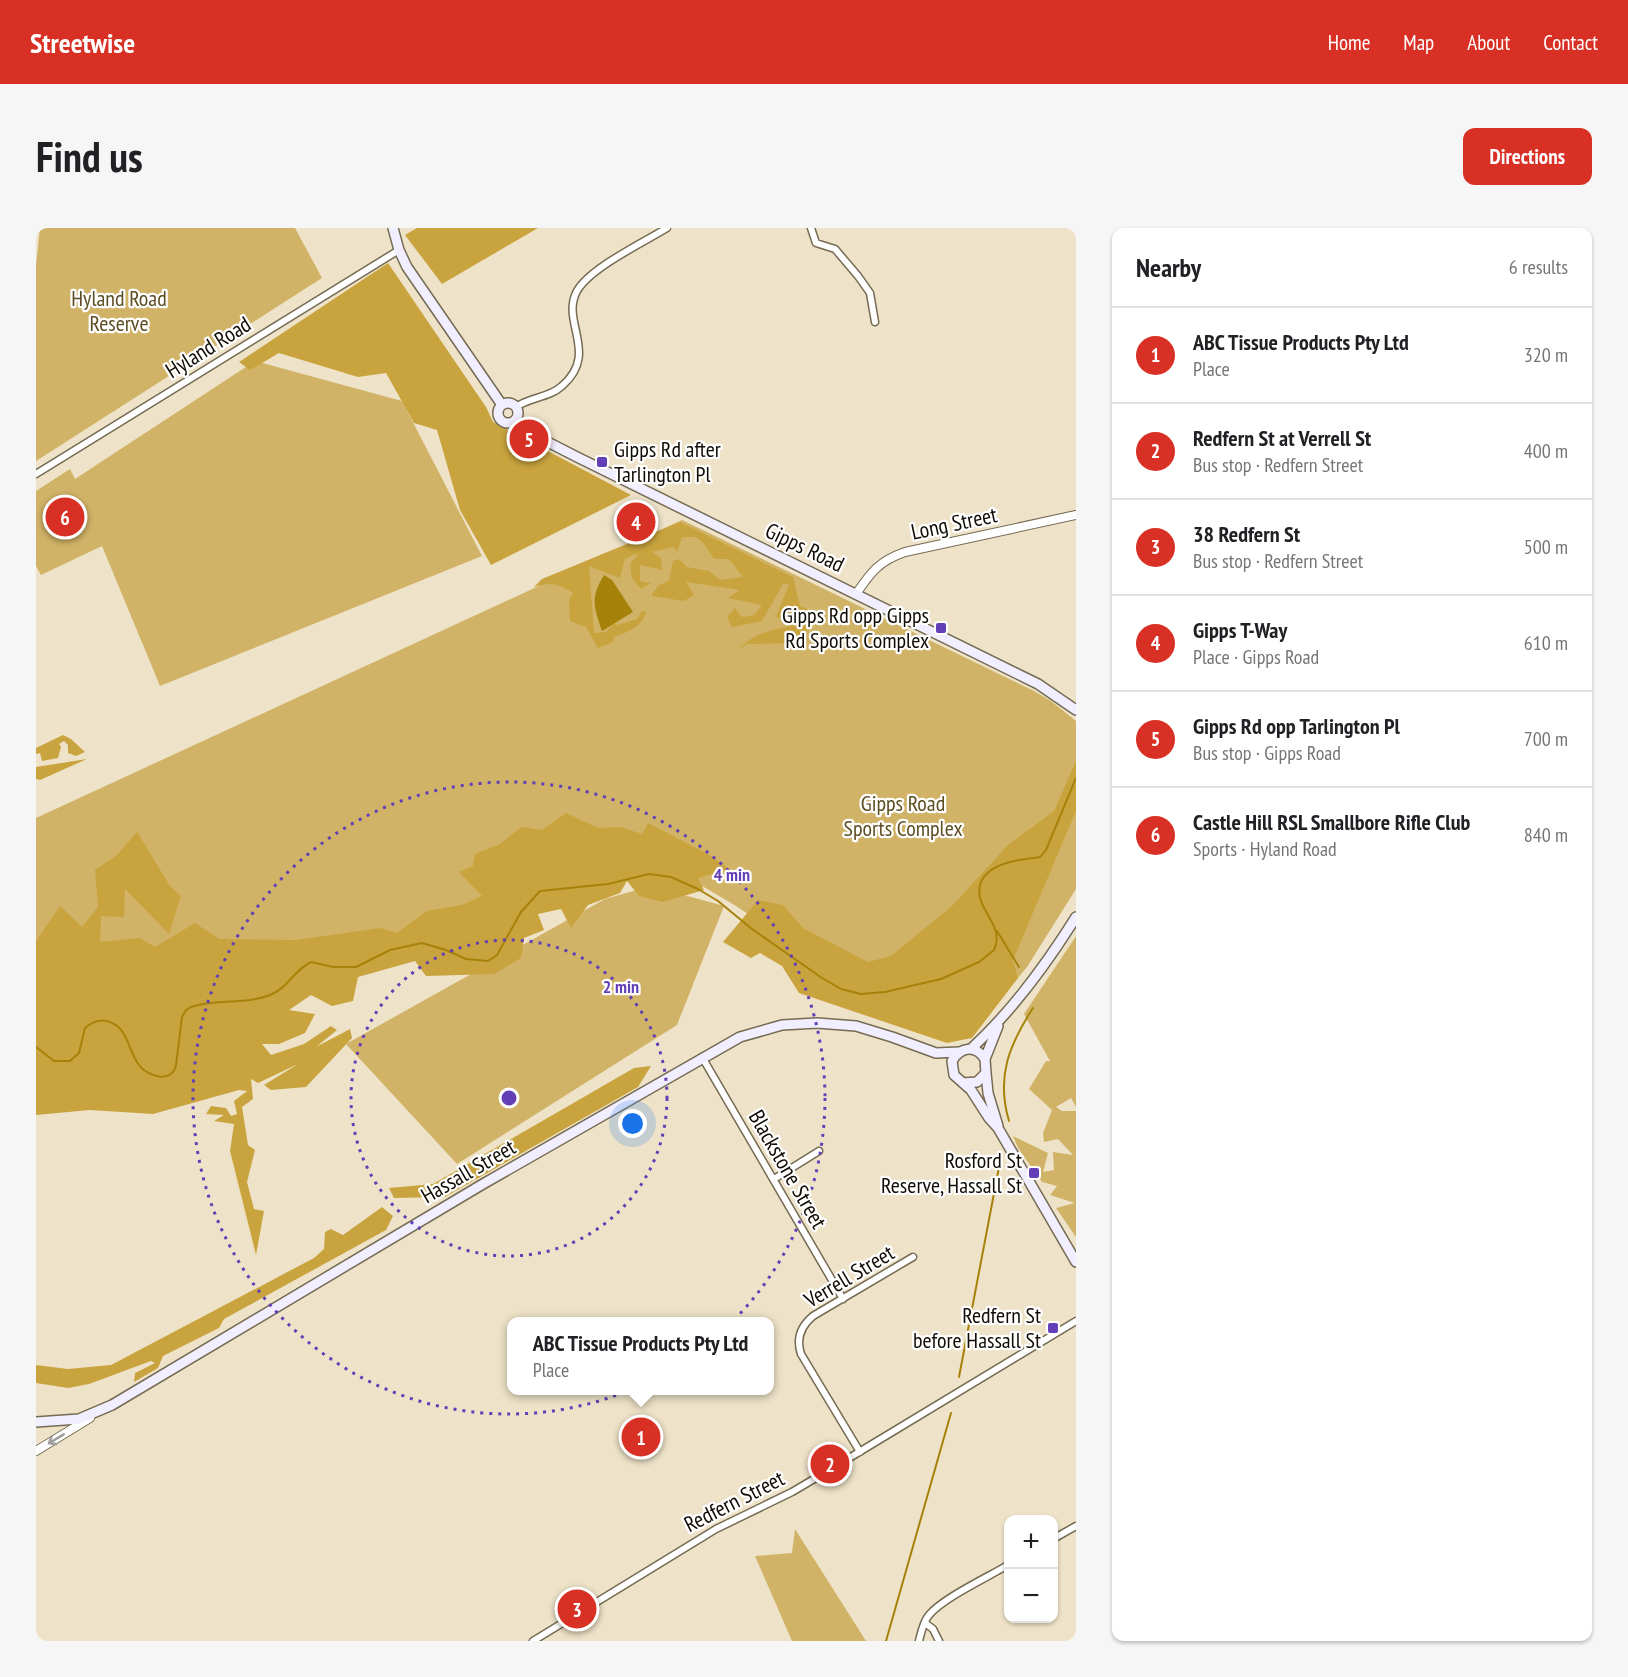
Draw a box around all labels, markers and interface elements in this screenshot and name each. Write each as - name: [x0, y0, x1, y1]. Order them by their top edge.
- text: Streetwise: [30, 24, 135, 61]
- text: Home: [1328, 29, 1370, 56]
- text: Map: [1403, 29, 1434, 56]
- text: About: [1467, 29, 1510, 56]
- text: Contact: [1543, 29, 1598, 56]
- button: Directions: [1463, 128, 1592, 185]
- text: Find us: [36, 129, 143, 184]
- text: Nearby: [1136, 251, 1201, 284]
- text: 6 results: [1509, 254, 1568, 280]
- park label: Hyland Road Reserve: [71, 284, 167, 337]
- street label: Hyland Road: [160, 310, 256, 384]
- text: ABC Tissue Products Pty Ltd: [1193, 328, 1409, 356]
- text: 1: [1151, 342, 1160, 368]
- text: 320 m: [1524, 342, 1568, 368]
- text: Place: [1193, 356, 1230, 382]
- pin: 5: [510, 416, 548, 462]
- text: Redfern St at Verrell St: [1193, 424, 1371, 452]
- place label: Gipps Rd after Tarlington Pl: [614, 435, 721, 488]
- text: 2: [1151, 438, 1160, 464]
- text: 400 m: [1524, 438, 1568, 464]
- text: Bus stop · Redfern Street: [1193, 452, 1363, 478]
- marker: Gipps Rd after Tarlington Pl: [595, 455, 609, 469]
- pin: 6: [45, 494, 84, 540]
- pin: 4: [616, 500, 656, 544]
- street label: Long Street: [909, 500, 999, 546]
- street label: Gipps Road: [761, 516, 849, 578]
- text: 38 Redfern St: [1193, 520, 1300, 548]
- text: 3: [1151, 534, 1160, 560]
- text: 500 m: [1524, 534, 1568, 560]
- text: Bus stop · Redfern Street: [1193, 548, 1363, 574]
- place label: Gipps Rd opp Gipps Rd Sports Complex: [782, 601, 929, 654]
- text: Gipps T-Way: [1193, 616, 1287, 644]
- marker: Gipps Rd opp Gipps Rd Sports Complex: [934, 621, 948, 635]
- text: 4: [1151, 630, 1160, 656]
- text: 610 m: [1524, 630, 1568, 656]
- text: Place · Gipps Road: [1193, 644, 1319, 670]
- text: Gipps Rd opp Tarlington Pl: [1193, 712, 1400, 740]
- text: 5: [1151, 726, 1160, 752]
- text: 700 m: [1524, 726, 1568, 752]
- text: Bus stop · Gipps Road: [1193, 740, 1341, 766]
- park label: Gipps Road Sports Complex: [844, 789, 962, 842]
- text: Castle Hill RSL Smallbore Rifle Club: [1193, 808, 1470, 836]
- text: 6: [1151, 822, 1160, 848]
- text: 840 m: [1524, 822, 1568, 848]
- text: Sports · Hyland Road: [1193, 836, 1337, 862]
- text: 4 min: [714, 863, 750, 886]
- text: 2 min: [603, 975, 639, 998]
- centre of rings: [499, 1088, 519, 1108]
- street label: Blackstone Street: [743, 1105, 833, 1233]
- your location: [618, 1109, 647, 1138]
- street label: Hassall Street: [416, 1133, 520, 1209]
- place label: Rosford St Reserve, Hassall St: [881, 1146, 1022, 1199]
- marker: Rosford St Reserve, Hassall St: [1027, 1166, 1041, 1180]
- street label: Verrell Street: [798, 1238, 899, 1314]
- place label: Redfern St before Hassall St: [913, 1301, 1041, 1354]
- popup: [507, 1317, 774, 1395]
- marker: Redfern St before Hassall St: [1046, 1321, 1060, 1335]
- text: ABC Tissue Products Pty Ltd: [533, 1329, 748, 1357]
- text: Place: [533, 1357, 569, 1383]
- pin: 1: [622, 1414, 660, 1460]
- one-way arrow: [48, 1433, 65, 1445]
- pin: 2: [810, 1442, 850, 1486]
- street label: Redfern Street: [679, 1464, 789, 1538]
- map controls: [1004, 1515, 1058, 1623]
- button: +: [1004, 1515, 1058, 1569]
- button: −: [1004, 1569, 1058, 1623]
- pin: 3: [558, 1586, 596, 1632]

